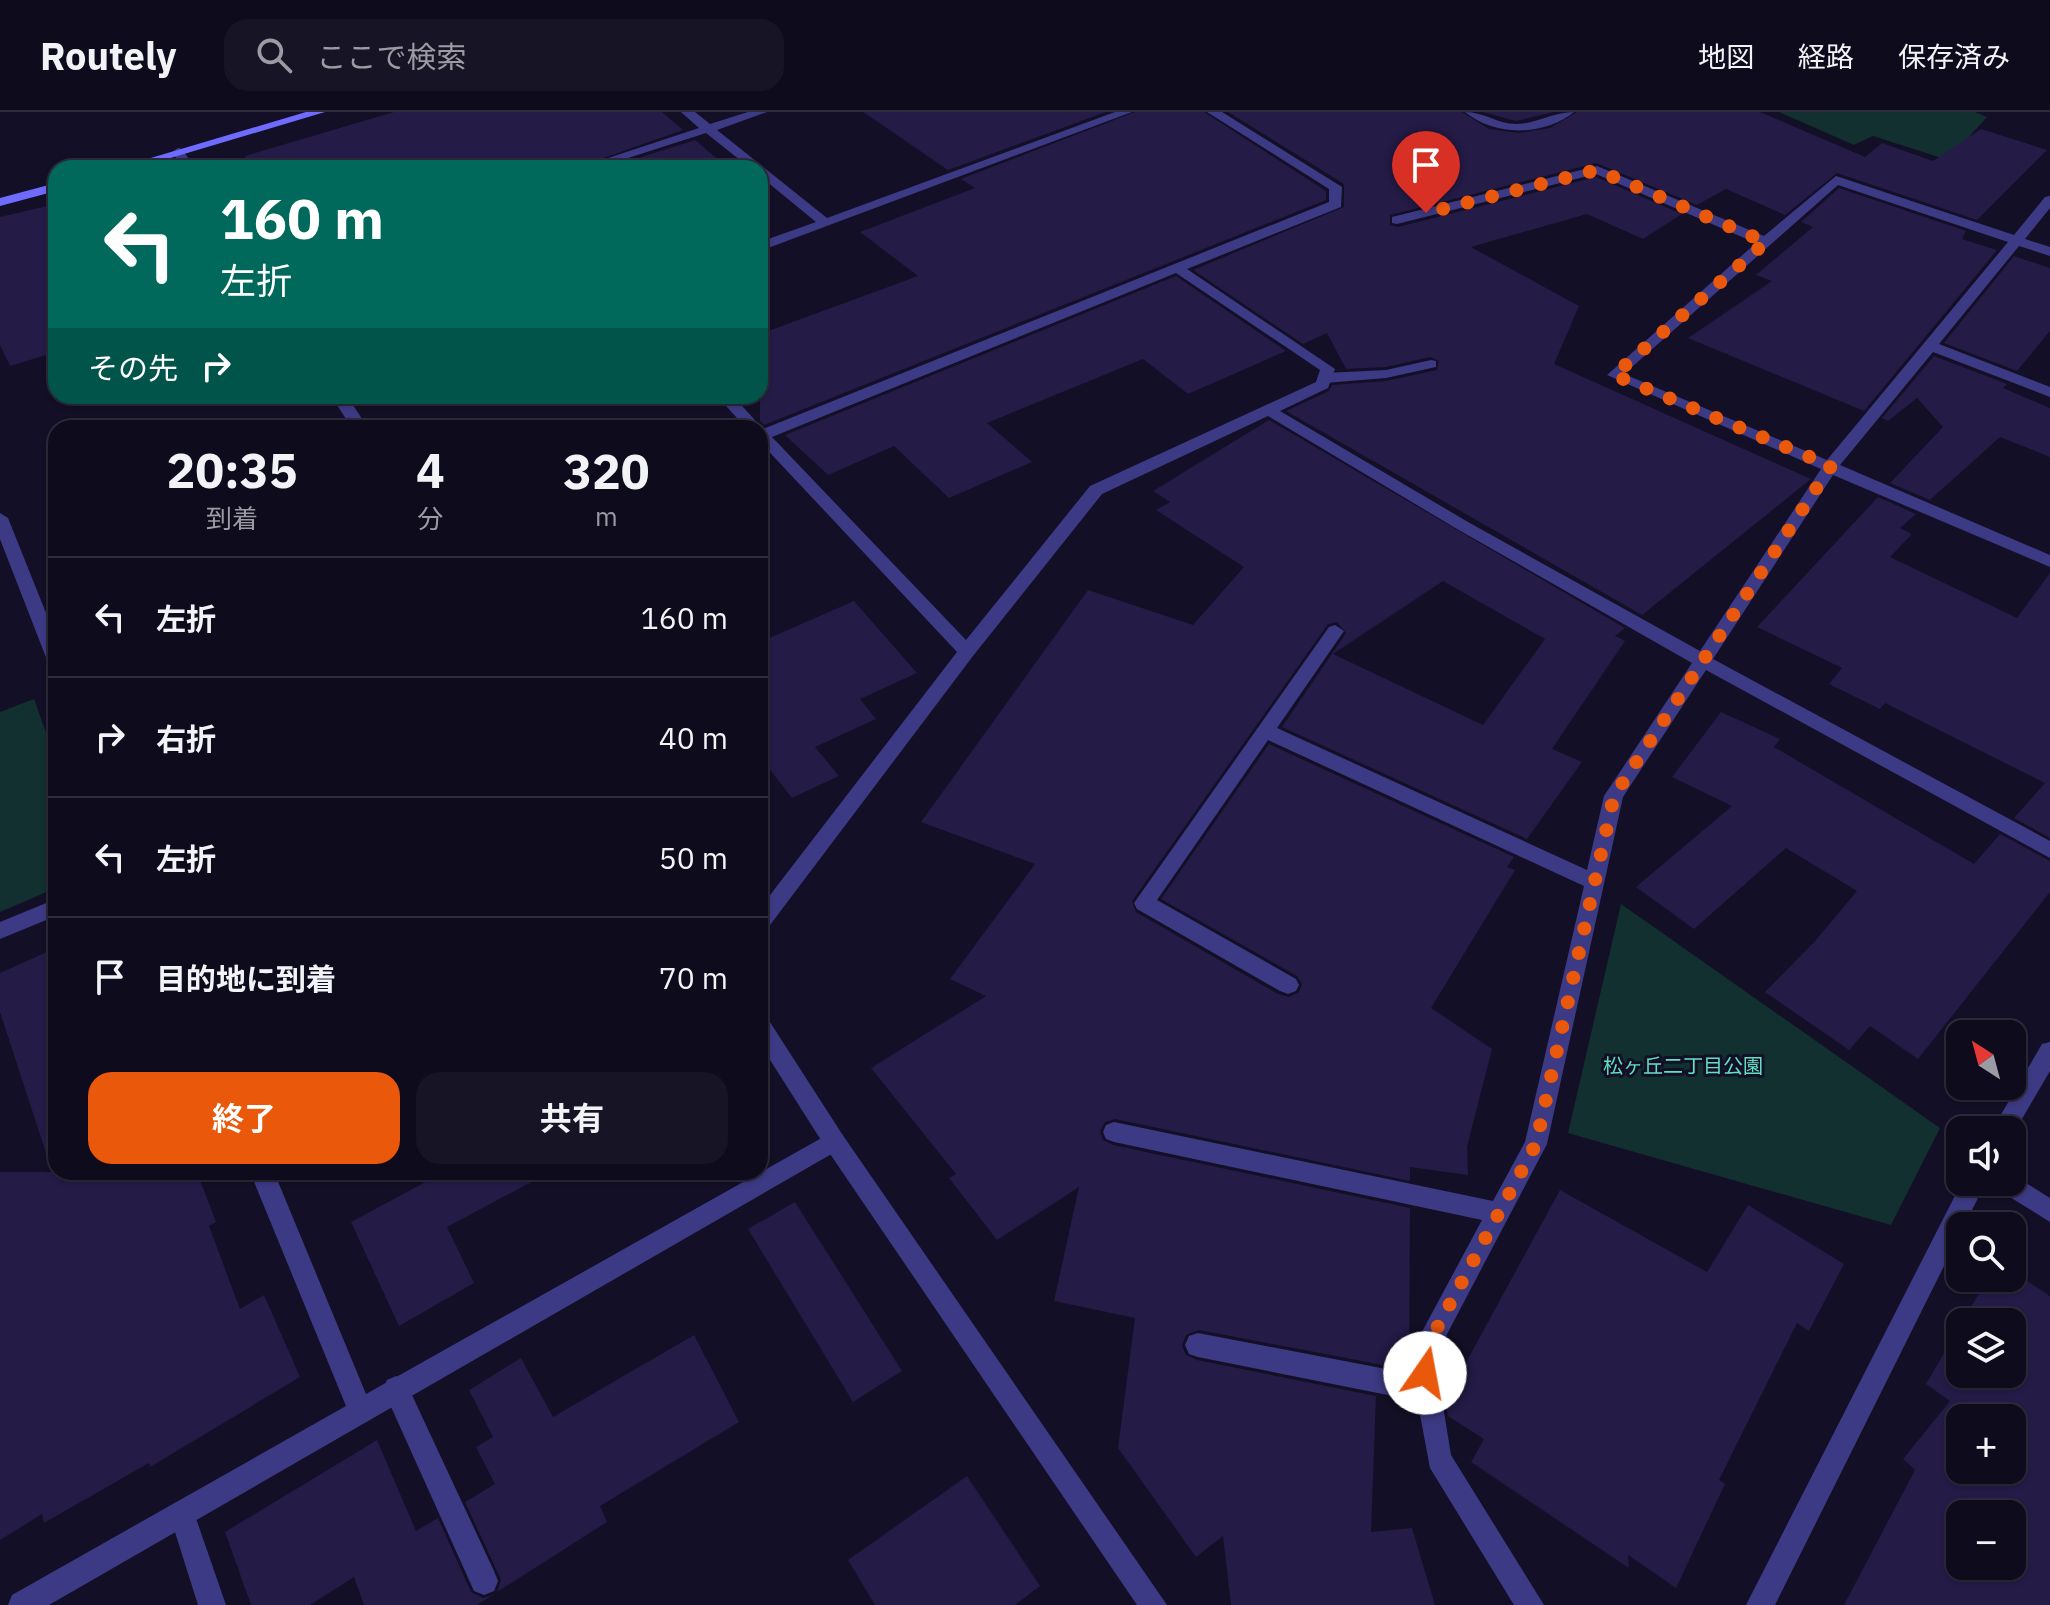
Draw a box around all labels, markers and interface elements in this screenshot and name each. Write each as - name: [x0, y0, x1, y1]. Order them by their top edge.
- search box: [224, 19, 784, 91]
- text: Routely: [40, 31, 176, 80]
- icon: search: [252, 33, 296, 77]
- text: ここで検索: [316, 37, 466, 76]
- text: 地図: [1698, 38, 1754, 75]
- text: 経路: [1798, 38, 1854, 75]
- text: 保存済み: [1898, 38, 2010, 75]
- pin: [1392, 131, 1460, 213]
- icon: arrive: [1404, 143, 1448, 187]
- text: 160 m: [220, 182, 384, 254]
- icon: left: [88, 192, 192, 296]
- text: 左折: [220, 257, 292, 304]
- icon: right: [194, 344, 238, 388]
- text: その先: [88, 348, 178, 387]
- text: 20:35: [166, 439, 297, 501]
- text: 4: [416, 439, 445, 501]
- text: 320: [563, 440, 650, 502]
- text: m: [595, 499, 618, 533]
- text: 到着: [206, 501, 258, 535]
- text: 分: [417, 501, 443, 535]
- icon: left: [88, 595, 132, 639]
- text: 160 m: [641, 598, 728, 637]
- text: 左折: [156, 599, 216, 638]
- icon: right: [88, 715, 132, 759]
- text: 40 m: [659, 718, 728, 757]
- text: 右折: [156, 719, 216, 758]
- icon: left: [88, 835, 132, 879]
- text: 50 m: [659, 838, 728, 877]
- text: 左折: [156, 839, 216, 878]
- icon: arrive: [88, 955, 132, 999]
- text: 70 m: [659, 958, 728, 997]
- text: 目的地に到着: [156, 959, 336, 998]
- north arrow: [1946, 1020, 2026, 1100]
- map controls: [1946, 1020, 2026, 1580]
- park label: 松ヶ丘二丁目公園: [1603, 1052, 1763, 1079]
- button: 終了: [88, 1072, 400, 1164]
- button: 共有: [416, 1072, 728, 1164]
- button: sound: [1946, 1116, 2026, 1196]
- button: search: [1946, 1212, 2026, 1292]
- button: layers: [1946, 1308, 2026, 1388]
- position arrow: [1383, 1331, 1467, 1415]
- button: +: [1946, 1404, 2026, 1484]
- button: −: [1946, 1500, 2026, 1580]

